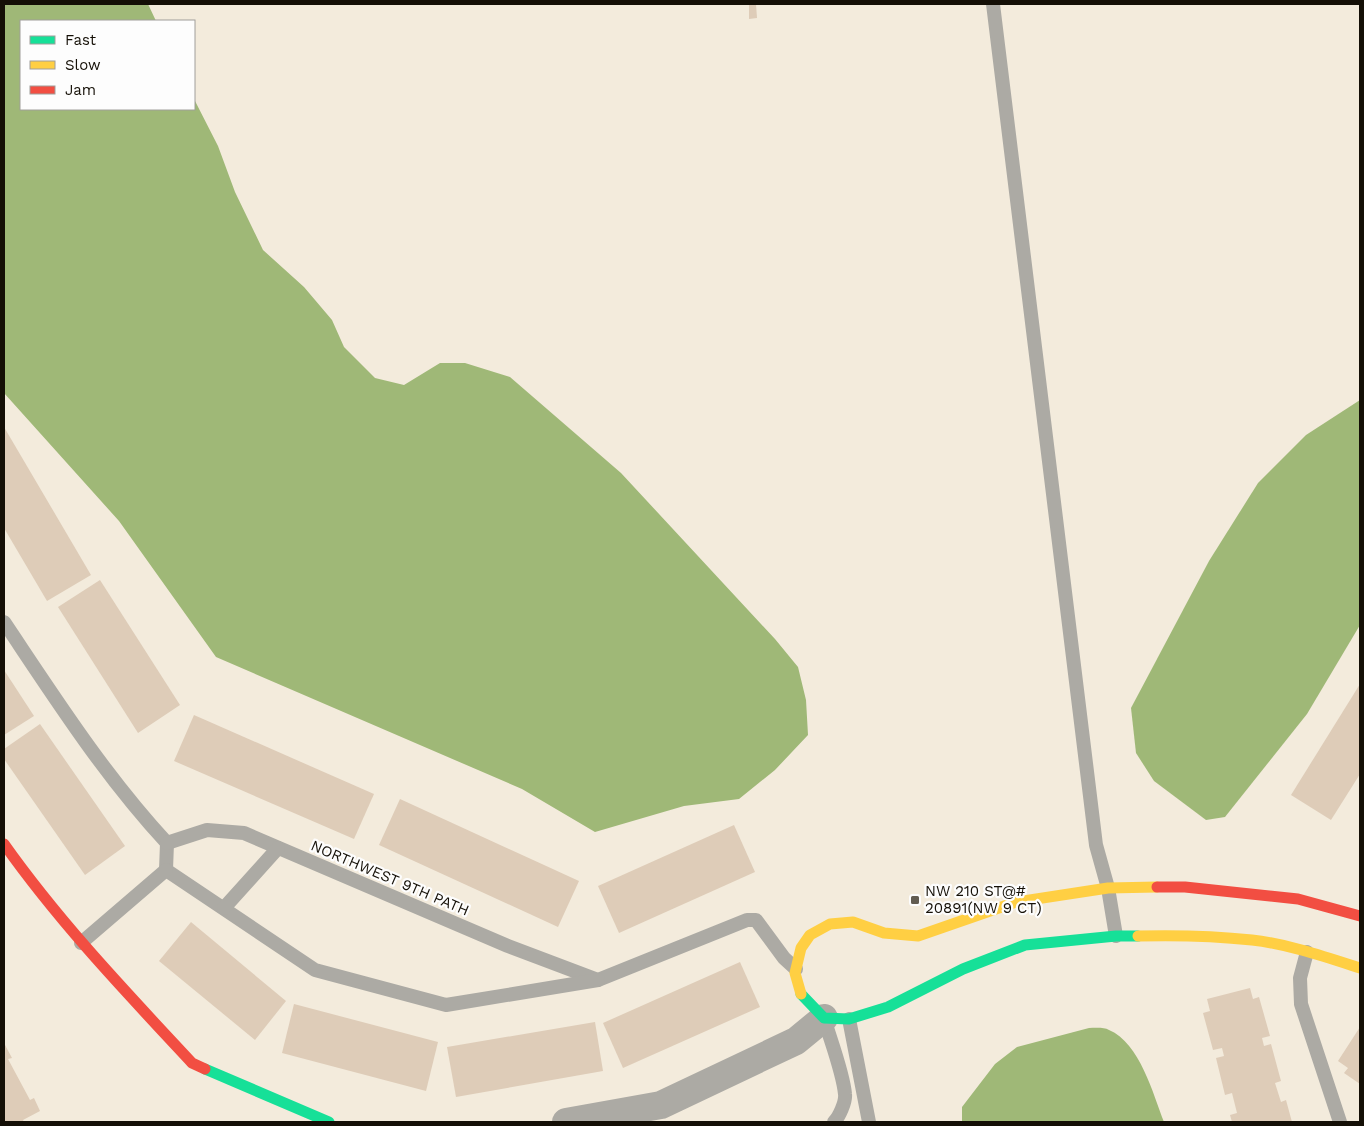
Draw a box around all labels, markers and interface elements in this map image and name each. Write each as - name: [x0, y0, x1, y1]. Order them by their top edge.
- legend: [20, 20, 195, 110]
- text: Fast: [65, 31, 97, 49]
- text: Slow: [65, 56, 101, 74]
- text: Jam: [65, 81, 96, 99]
- street label: NORTHWEST 9TH PATH: [308, 836, 472, 920]
- place label: NW 210 ST@# 20891(NW 9 CT): [925, 882, 1042, 917]
- marker: NW 210 ST@# 20891(NW 9 CT): [909, 894, 921, 906]

